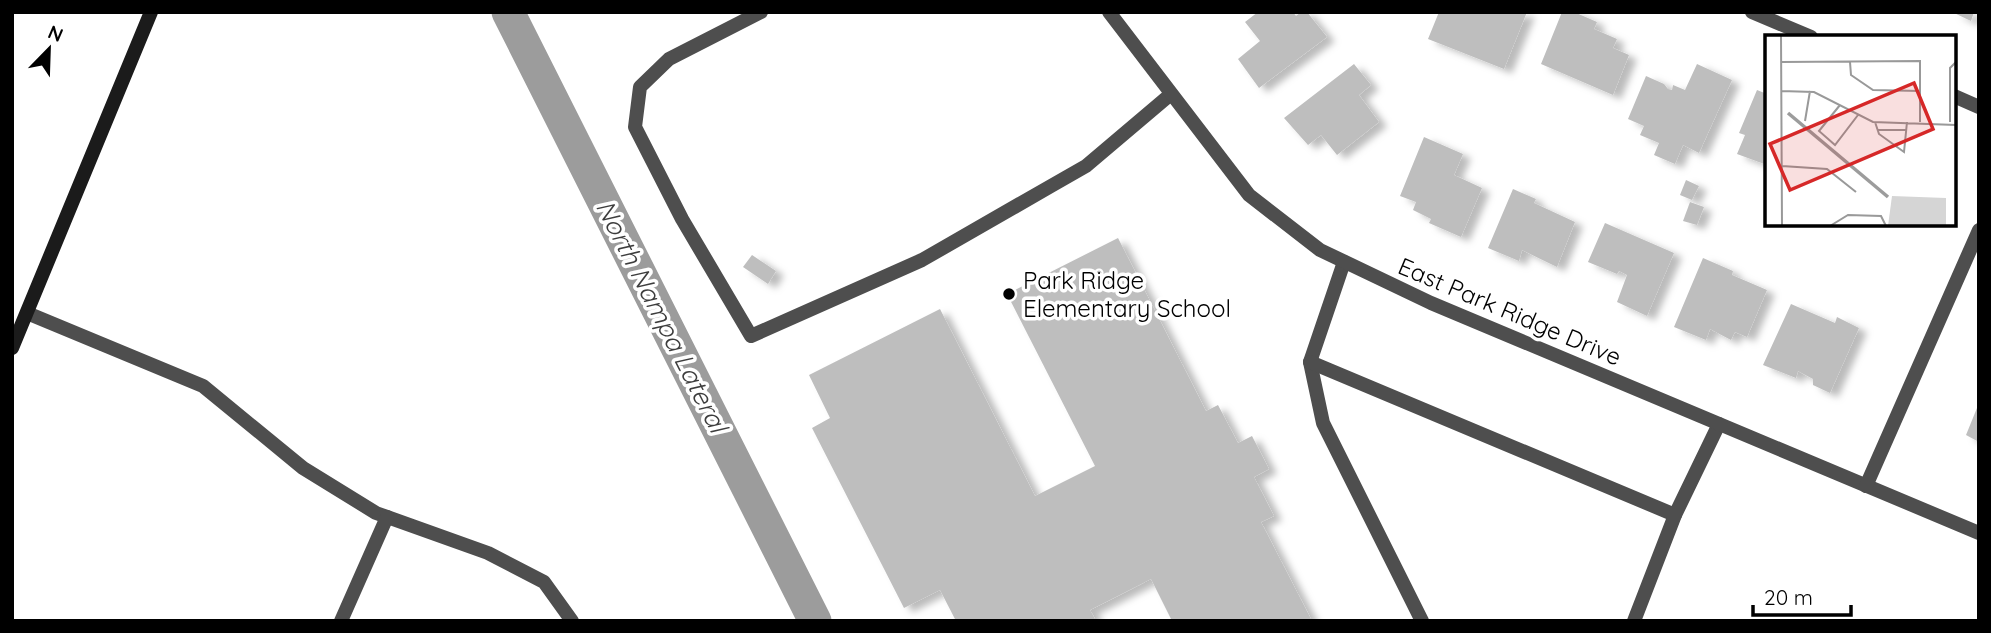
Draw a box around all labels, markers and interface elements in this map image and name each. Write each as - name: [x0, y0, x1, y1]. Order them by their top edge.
- north arrow: [14, 14, 84, 84]
- text: N: [45, 20, 67, 47]
- inset map: [1765, 35, 1956, 226]
- water label: North Nampa Lateral: [589, 194, 736, 441]
- street label: East Park Ridge Drive: [1394, 250, 1626, 372]
- place label: Park Ridge Elementary School: [1023, 265, 1231, 323]
- marker: Park Ridge Elementary School: [1001, 286, 1017, 302]
- scale bar: [1753, 574, 1851, 618]
- text: 20 m: [1764, 584, 1813, 610]

